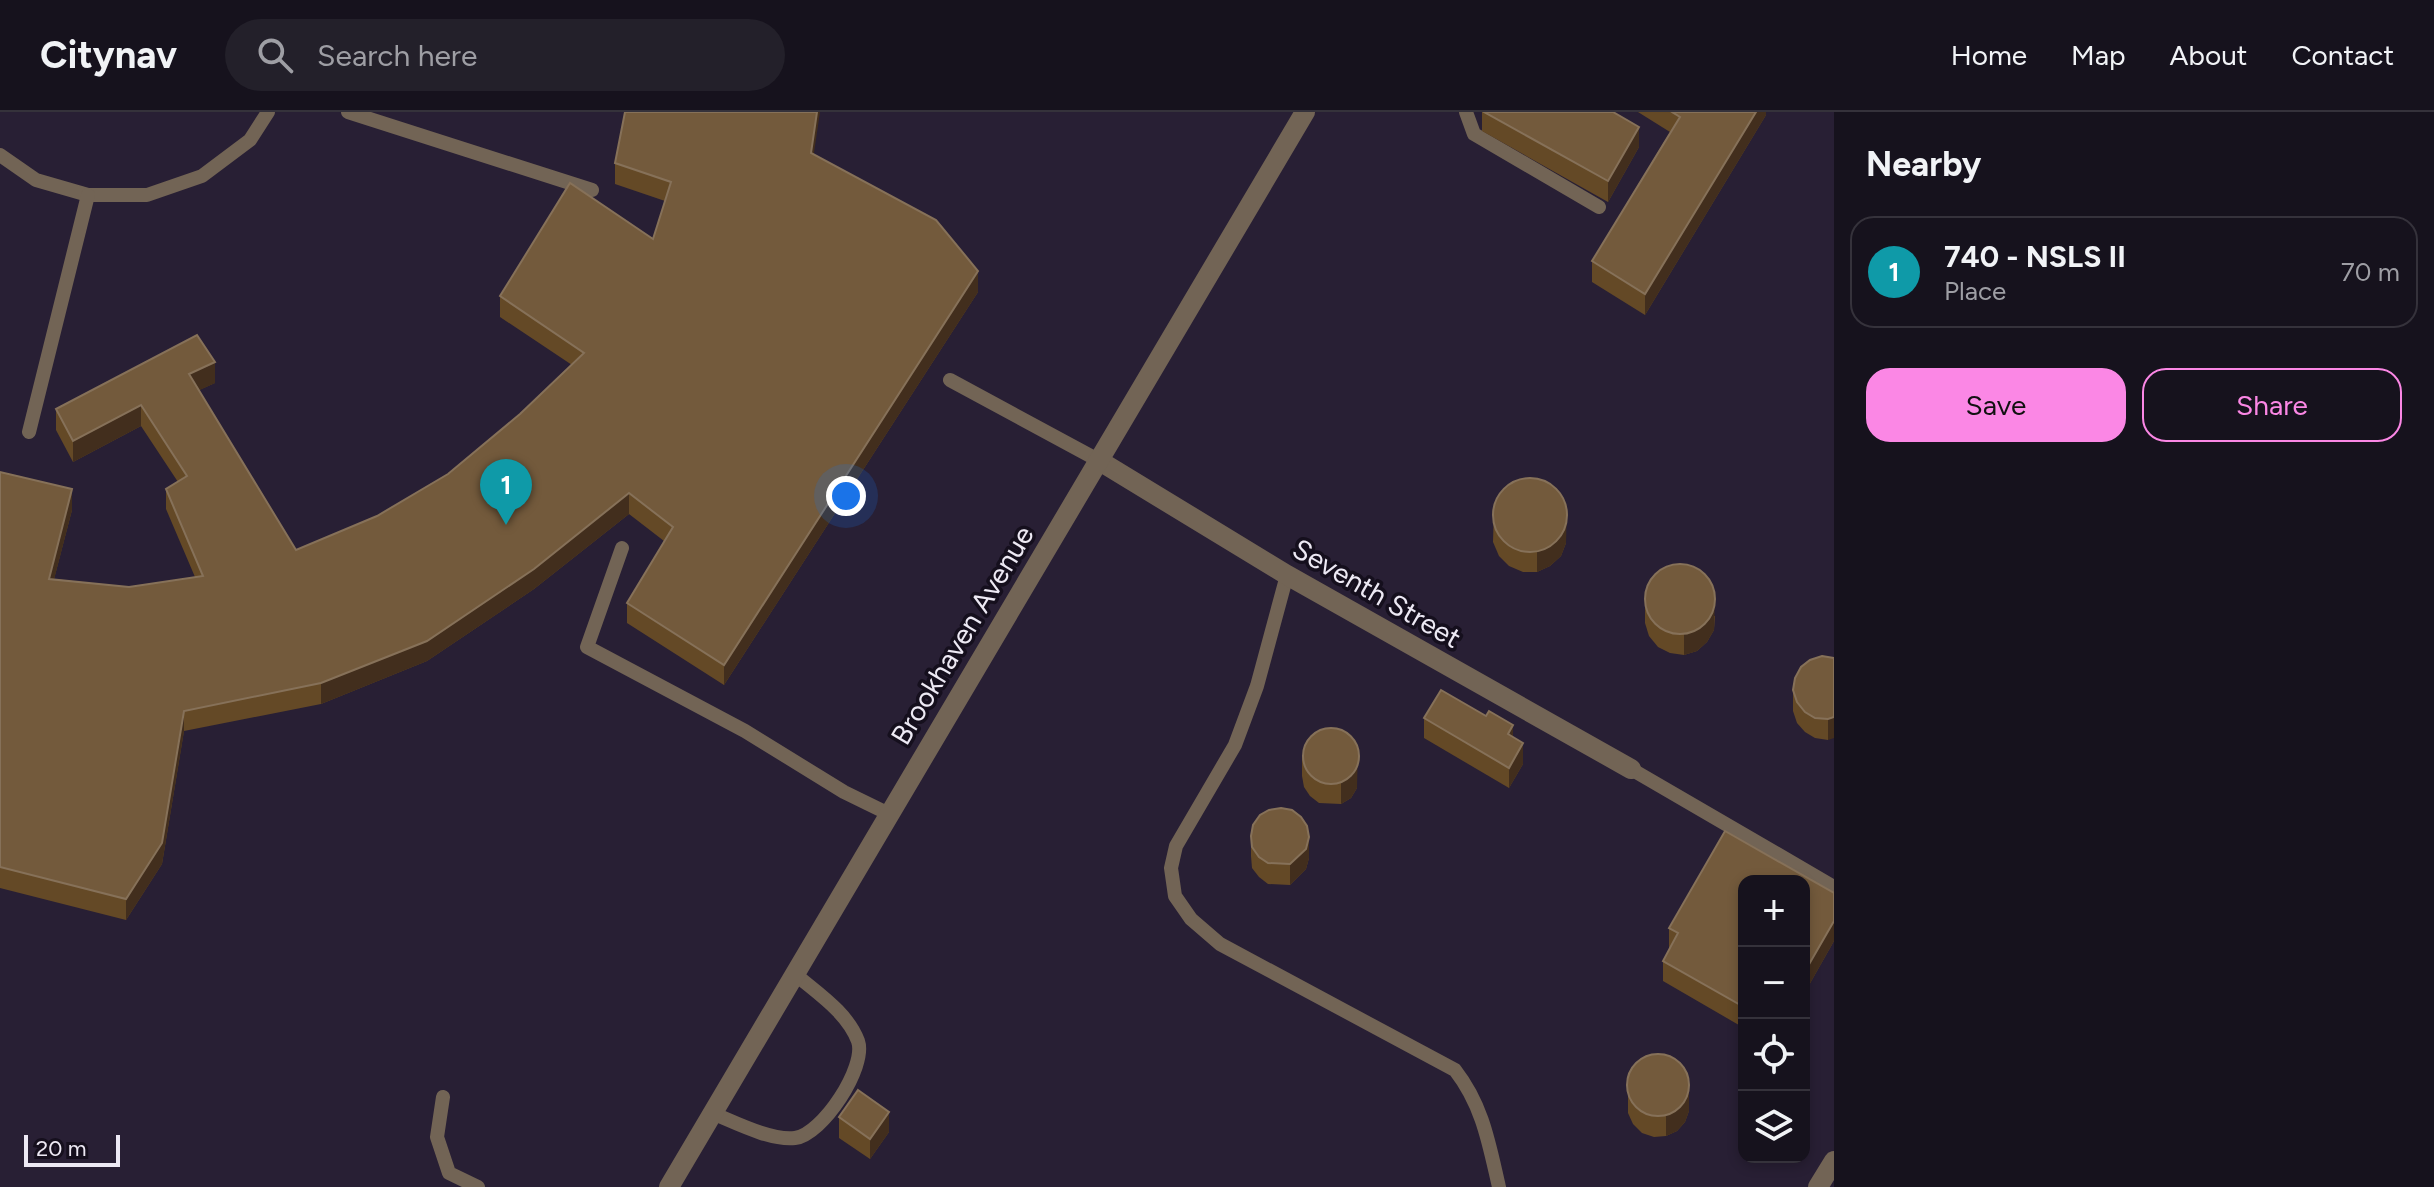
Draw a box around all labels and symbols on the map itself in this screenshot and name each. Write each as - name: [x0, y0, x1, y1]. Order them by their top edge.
- pin: 1: [480, 459, 532, 525]
- your location: [826, 476, 866, 516]
- street label: Brookhaven Avenue: [883, 519, 1041, 751]
- street label: Seventh Street: [1287, 531, 1467, 655]
- scale bar: [24, 1131, 120, 1167]

